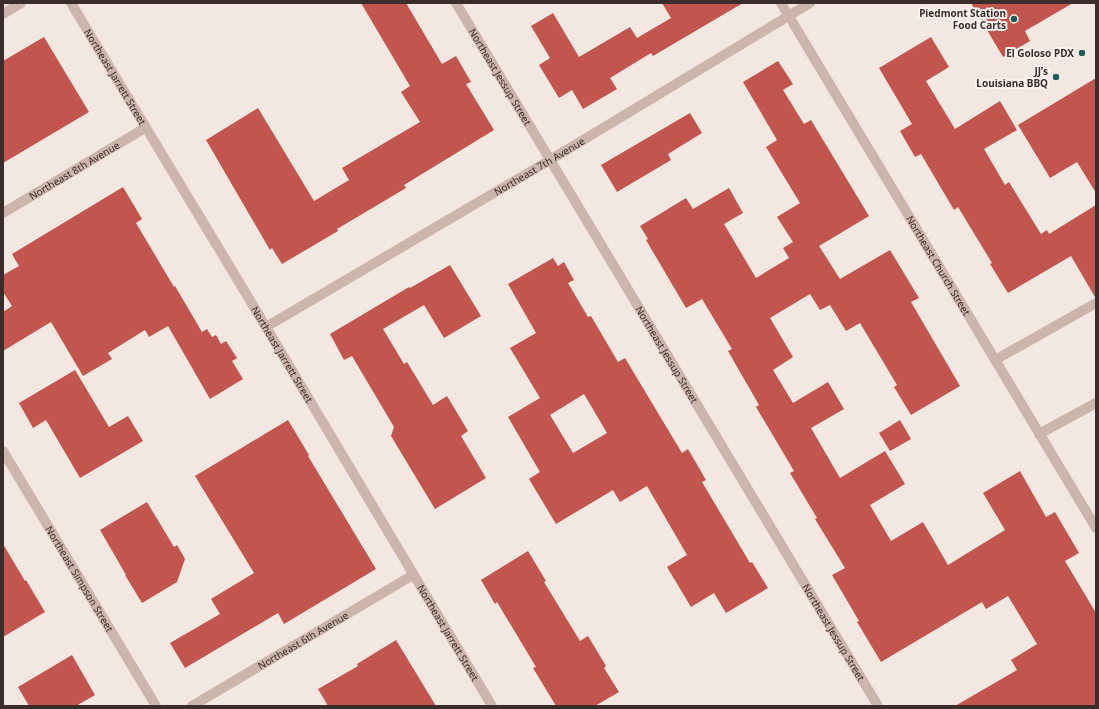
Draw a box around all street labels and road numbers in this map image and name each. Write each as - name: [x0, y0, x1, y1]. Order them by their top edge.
- street label: Northeast Jarrett Street: [81, 26, 150, 128]
- street label: Northeast Jessup Street: [466, 26, 535, 128]
- street label: Northeast 7th Avenue: [491, 134, 587, 199]
- street label: Northeast 8th Avenue: [26, 138, 122, 203]
- street label: Northeast Church Street: [903, 213, 974, 318]
- street label: Northeast Jessup Street: [632, 303, 702, 406]
- street label: Northeast Jarrett Street: [248, 304, 317, 405]
- street label: Northeast Simpson Street: [42, 523, 117, 635]
- street label: Northeast Jessup Street: [799, 581, 868, 684]
- street label: Northeast Jarrett Street: [414, 582, 483, 684]
- street label: Northeast 6th Avenue: [255, 608, 351, 673]

